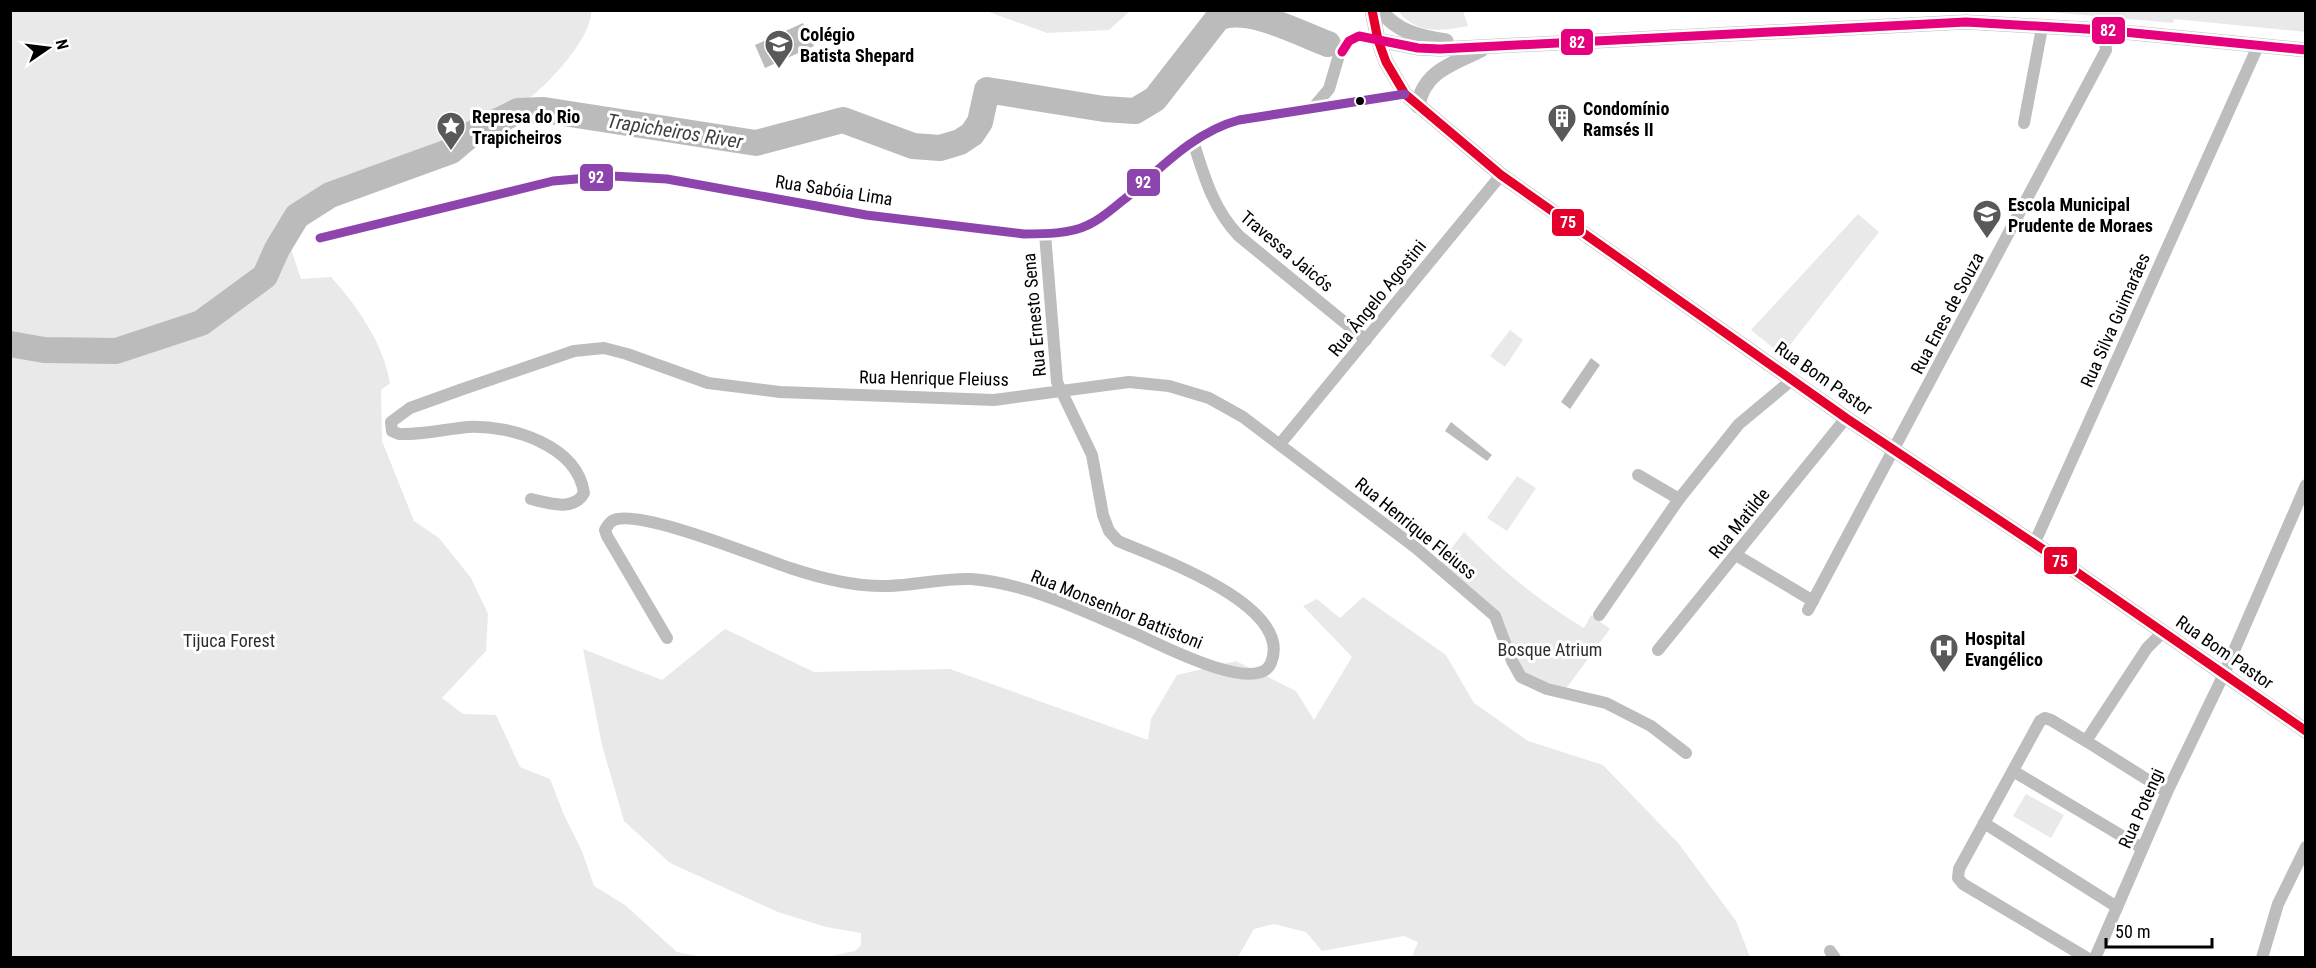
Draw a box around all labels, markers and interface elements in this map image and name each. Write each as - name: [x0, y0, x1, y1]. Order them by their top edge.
- line badge: 82: [2091, 16, 2126, 45]
- north arrow: [18, 18, 78, 78]
- text: 82: [2100, 21, 2116, 40]
- place label: Colégio Batista Shepard: [800, 24, 914, 66]
- school or university icon: Colégio Batista Shepard: [763, 28, 795, 70]
- line badge: 82: [1560, 28, 1594, 56]
- text: 82: [1569, 33, 1585, 52]
- text: N: [52, 37, 72, 52]
- unlabelled marker: [1354, 95, 1366, 107]
- place label: Condomínio Ramsés II: [1583, 98, 1669, 140]
- building icon: Condomínio Ramsés II: [1546, 102, 1578, 144]
- place label: Represa do Rio Trapicheiros: [472, 106, 580, 148]
- water label: Trapicheiros River: [606, 108, 746, 154]
- place icon: Represa do Rio Trapicheiros: [435, 110, 467, 152]
- line badge: 92: [579, 163, 614, 192]
- text: 92: [588, 168, 604, 187]
- line badge: 92: [1126, 168, 1161, 197]
- street label: Rua Sabóia Lima: [774, 170, 894, 210]
- text: 92: [1135, 173, 1151, 192]
- place label: Escola Municipal Prudente de Moraes: [2008, 194, 2153, 236]
- school or university icon: Escola Municipal Prudente de Moraes: [1971, 198, 2003, 240]
- street label: Travessa Jaicós: [1236, 206, 1338, 296]
- line badge: 75: [1551, 208, 1585, 237]
- text: 75: [1560, 213, 1576, 232]
- street label: Rua Ângelo Agostini: [1324, 236, 1430, 360]
- street label: Rua Enes de Souza: [1906, 249, 1988, 377]
- street label: Rua Silva Guimarães: [2076, 250, 2154, 390]
- street label: Rua Ernesto Sena: [1018, 252, 1050, 378]
- street label: Rua Bom Pastor: [1771, 337, 1877, 420]
- street label: Rua Henrique Fleiuss: [859, 366, 1009, 390]
- street label: Rua Henrique Fleiuss: [1351, 473, 1481, 583]
- street label: Rua Matilde: [1704, 484, 1774, 562]
- line badge: 75: [2043, 546, 2078, 575]
- text: 75: [2052, 552, 2068, 571]
- street label: Rua Monsenhor Battistoni: [1028, 565, 1206, 653]
- street label: Rua Bom Pastor: [2172, 611, 2278, 694]
- place label: Hospital Evangélico: [1965, 628, 2043, 670]
- park label: Tijuca Forest: [183, 630, 275, 651]
- hospital icon: Hospital Evangélico: [1928, 632, 1960, 674]
- park label: Bosque Atrium: [1498, 639, 1602, 660]
- street label: Rua Potengi: [2114, 765, 2168, 851]
- scale bar: [2106, 911, 2212, 949]
- text: 50 m: [2115, 921, 2150, 942]

